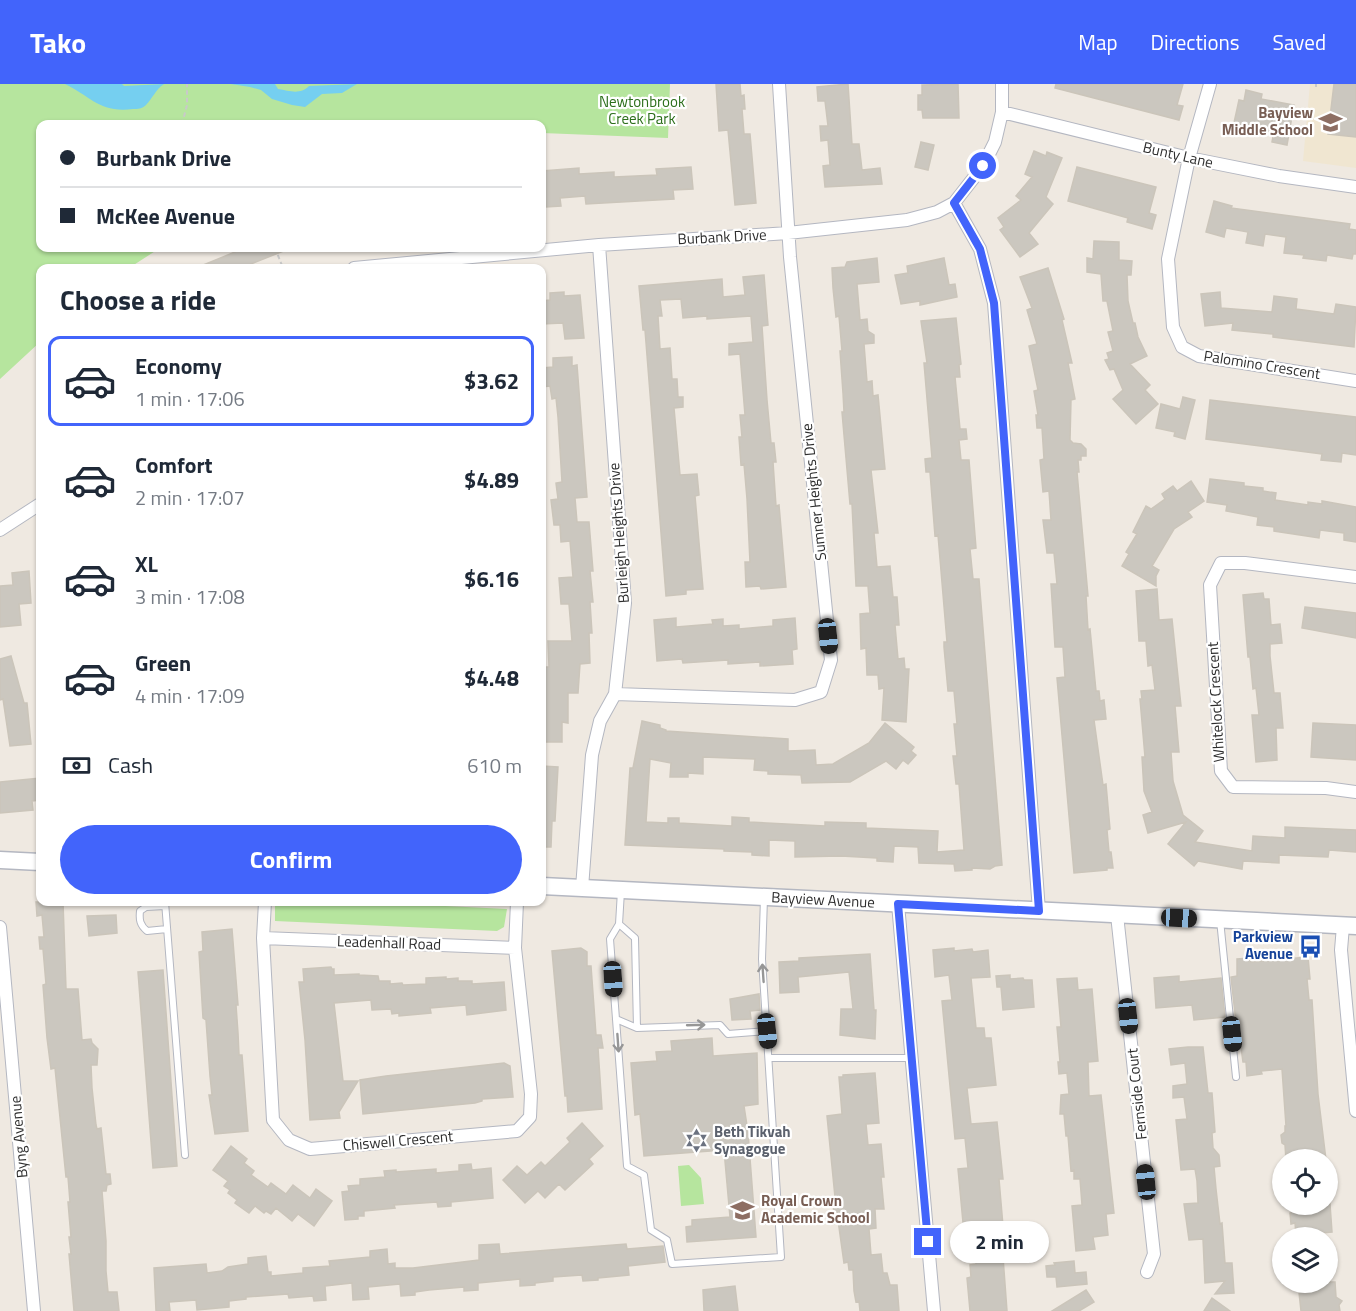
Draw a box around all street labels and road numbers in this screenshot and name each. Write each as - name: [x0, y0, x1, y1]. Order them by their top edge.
- street label: Bunty Lane: [1141, 135, 1215, 174]
- street label: Burbank Drive: [677, 223, 767, 250]
- street label: Palomino Crescent: [1202, 344, 1323, 385]
- street label: Sumner Heights Drive: [795, 422, 832, 562]
- street label: Burleigh Heights Drive: [602, 462, 635, 604]
- street label: Whitelock Crescent: [1201, 640, 1230, 763]
- street label: Bayview Avenue: [771, 885, 875, 914]
- street label: Leadenhall Road: [337, 929, 441, 956]
- street label: Fernside Court: [1120, 1046, 1153, 1141]
- street label: Byng Avenue: [3, 1095, 34, 1179]
- street label: Chiswell Crescent: [342, 1124, 455, 1157]

